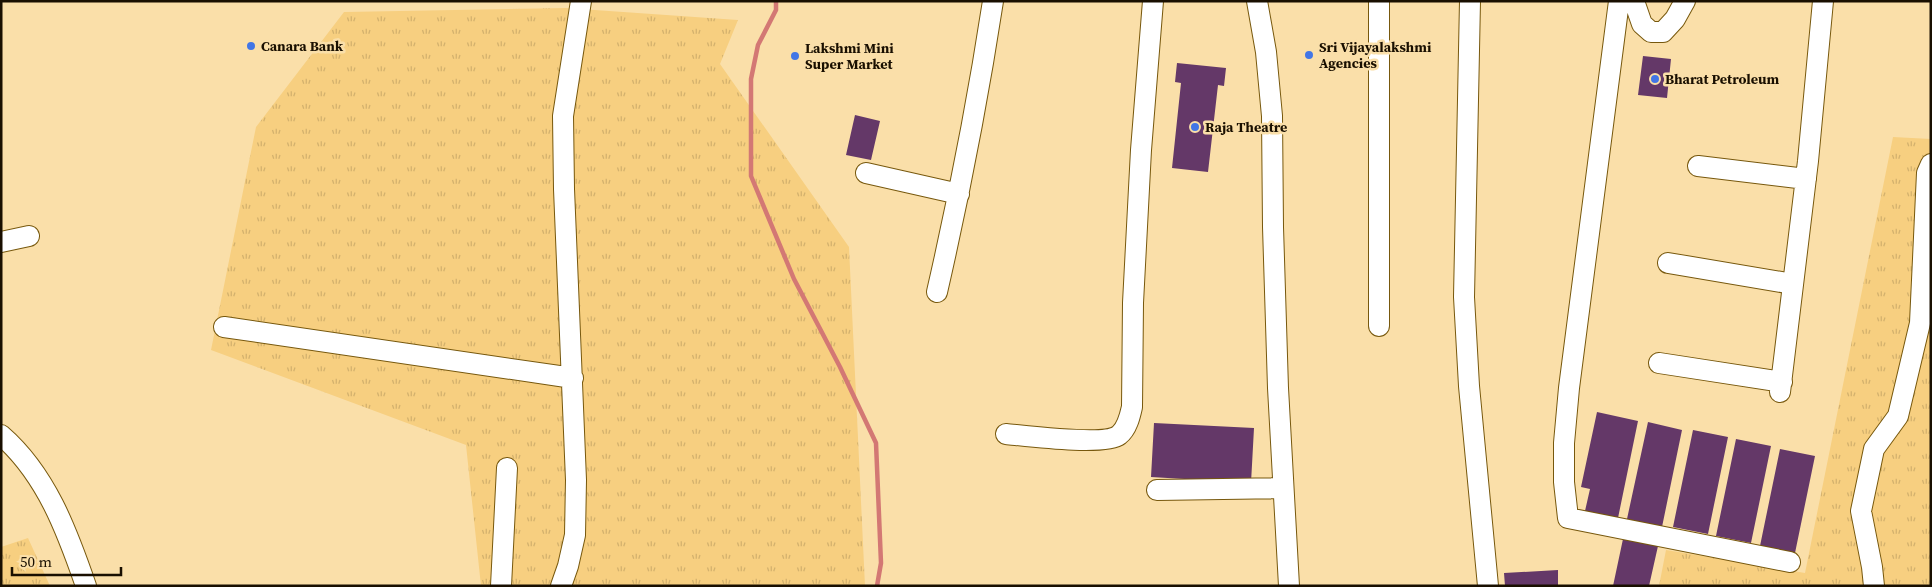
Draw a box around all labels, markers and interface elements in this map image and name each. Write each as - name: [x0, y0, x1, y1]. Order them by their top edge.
- place label: Canara Bank: [261, 36, 344, 56]
- place label: Sri Vijayalakshmi Agencies: [1319, 37, 1432, 73]
- place label: Lakshmi Mini Super Market: [805, 38, 894, 74]
- marker: Canara Bank: [245, 40, 257, 52]
- marker: Sri Vijayalakshmi Agencies: [1303, 49, 1315, 61]
- marker: Lakshmi Mini Super Market: [789, 50, 801, 62]
- place label: Bharat Petroleum: [1665, 69, 1780, 89]
- marker: Bharat Petroleum: [1649, 73, 1661, 85]
- place label: Raja Theatre: [1205, 117, 1287, 137]
- marker: Raja Theatre: [1189, 121, 1201, 133]
- scale bar: [12, 544, 121, 576]
- text: 50 m: [20, 551, 52, 572]

